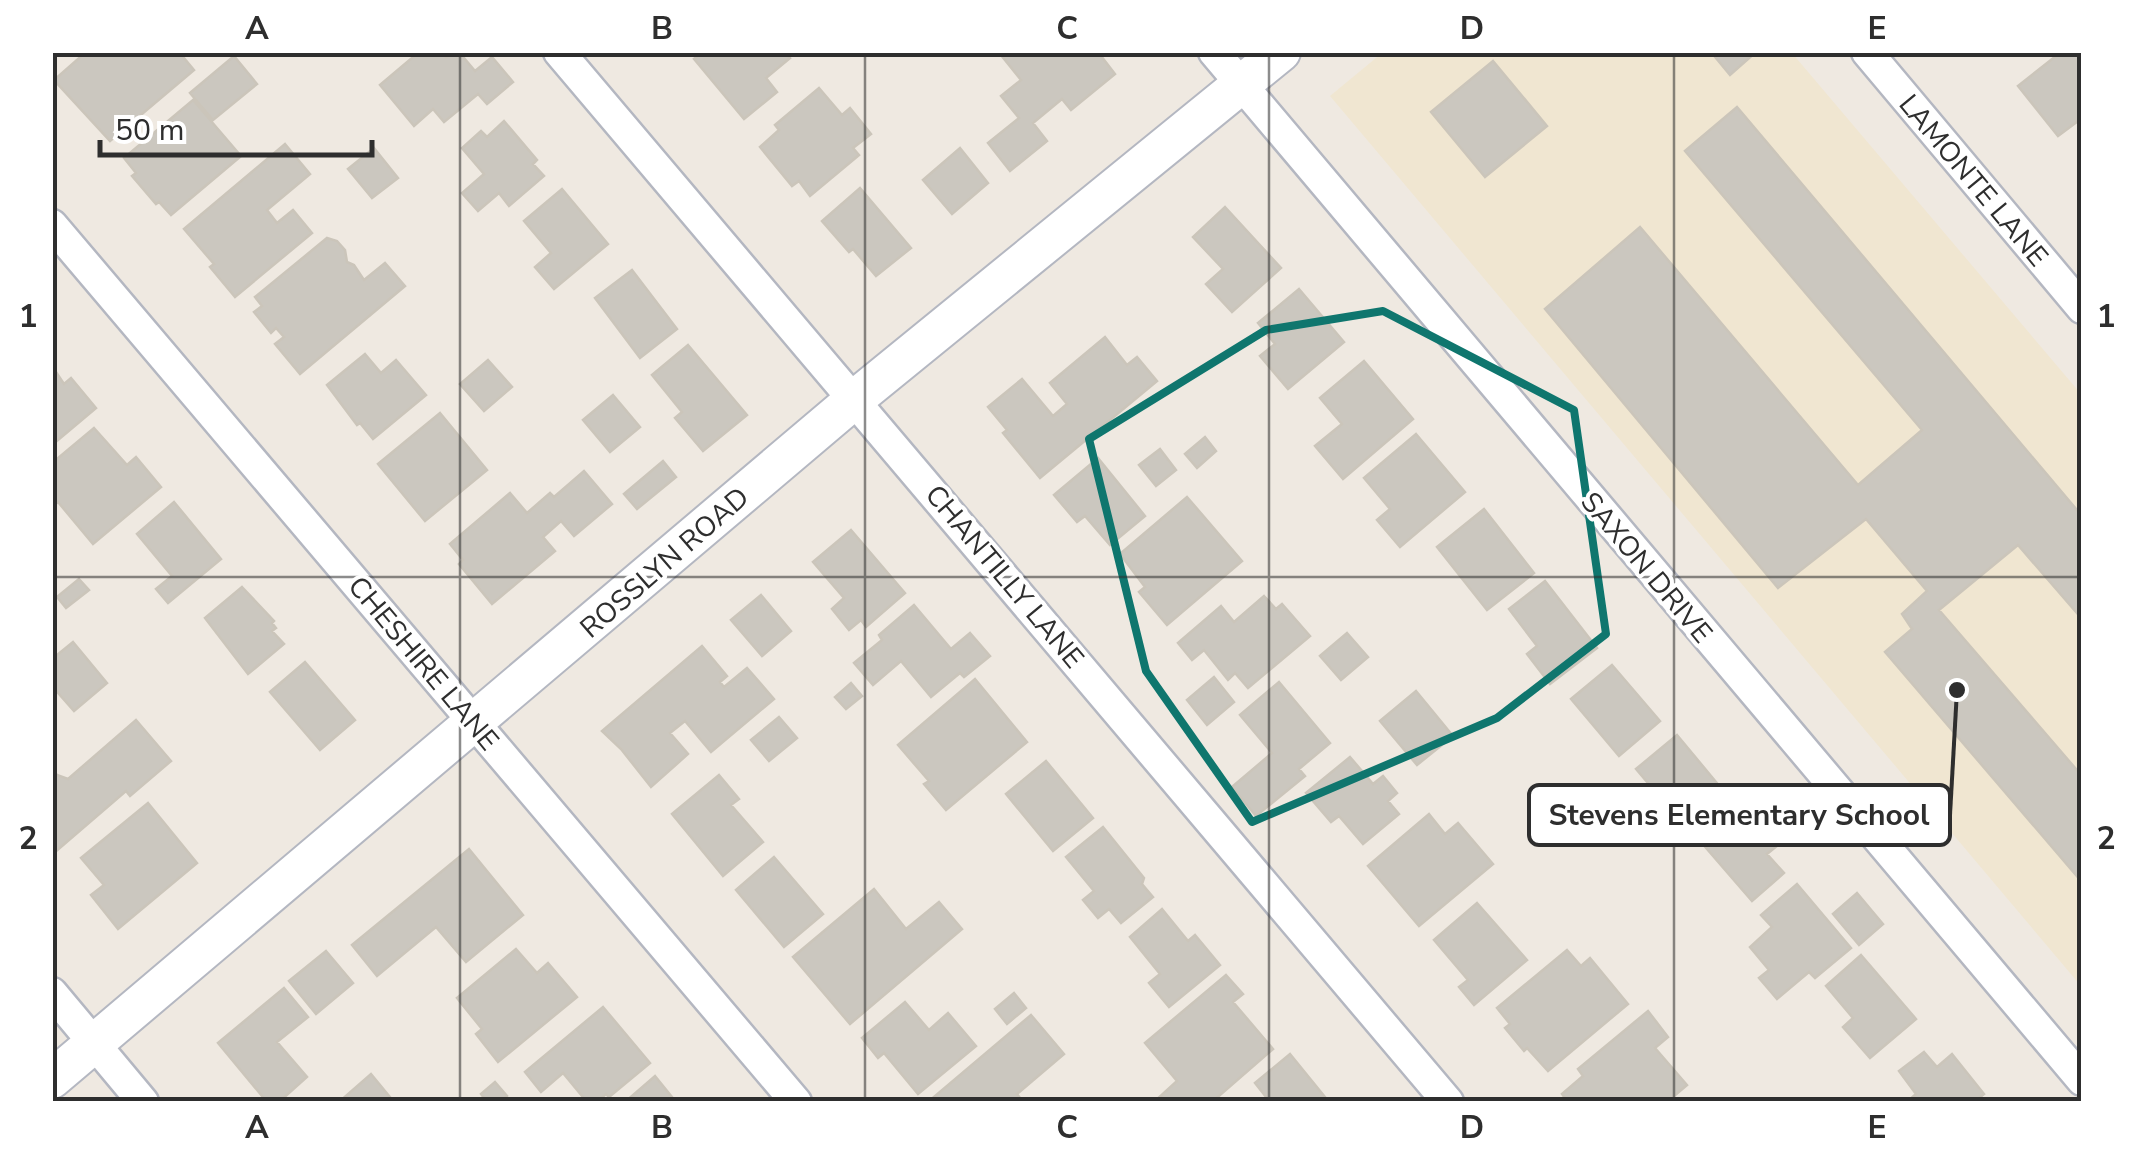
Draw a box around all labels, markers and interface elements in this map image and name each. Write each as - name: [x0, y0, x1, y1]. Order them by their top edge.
- text: A: [245, 7, 269, 50]
- text: B: [651, 7, 673, 50]
- text: C: [1056, 7, 1078, 50]
- text: D: [1460, 7, 1484, 50]
- text: E: [1867, 7, 1887, 50]
- street label: LAMONTE LANE: [1890, 87, 2056, 275]
- scale bar: [100, 95, 372, 157]
- text: 50 m: [115, 110, 184, 151]
- text: 1: [18, 295, 38, 338]
- text: 1: [2096, 295, 2116, 338]
- street label: CHANTILLY LANE: [916, 477, 1092, 676]
- street label: ROSSLYN ROAD: [572, 479, 757, 647]
- street label: SAXON DRIVE: [1572, 484, 1721, 651]
- street label: CHESHIRE LANE: [339, 569, 507, 759]
- callout: Stevens Elementary School: [1529, 785, 1950, 845]
- text: Stevens Elementary School: [1548, 795, 1930, 836]
- text: 2: [18, 817, 38, 860]
- text: 2: [2096, 817, 2116, 860]
- text: A: [245, 1106, 269, 1149]
- text: B: [651, 1106, 673, 1149]
- text: C: [1056, 1106, 1078, 1149]
- text: D: [1460, 1106, 1484, 1149]
- text: E: [1867, 1106, 1887, 1149]

